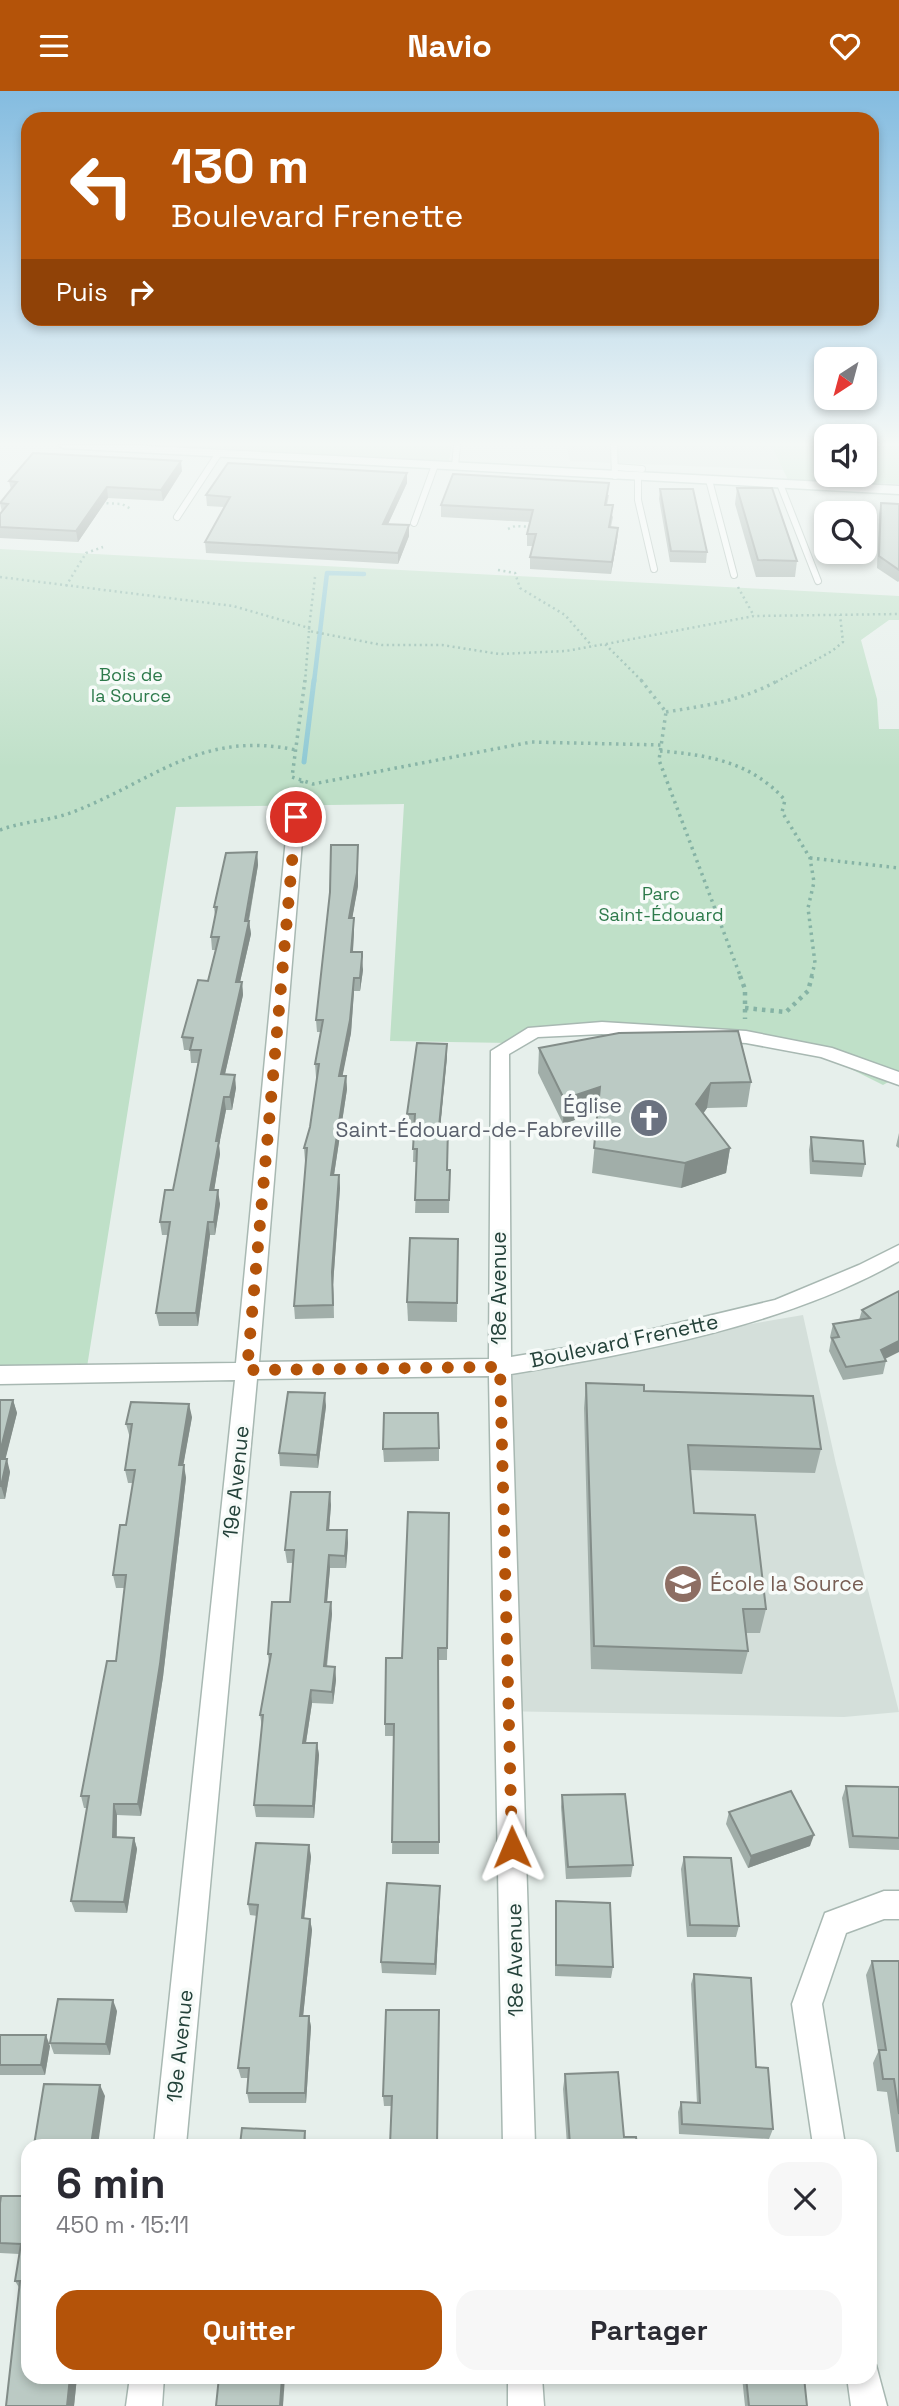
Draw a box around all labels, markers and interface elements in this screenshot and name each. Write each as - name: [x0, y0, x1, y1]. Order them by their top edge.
- text: Navio: [407, 26, 492, 66]
- icon: menu: [35, 27, 73, 65]
- icon: heart: [826, 27, 864, 65]
- text: 130 m: [171, 135, 309, 197]
- icon: left: [56, 140, 147, 231]
- text: Boulevard Frenette: [171, 196, 463, 236]
- icon: right: [122, 273, 160, 311]
- text: Puis: [56, 275, 108, 309]
- north arrow: [814, 347, 877, 409]
- map controls: [814, 347, 877, 564]
- button: sound: [814, 424, 877, 487]
- button: search: [814, 501, 877, 564]
- park label: Bois de la Source: [91, 663, 171, 707]
- pin: [266, 787, 326, 847]
- icon: arrive: [277, 798, 315, 836]
- park label: Parc Saint-Édouard: [598, 882, 724, 926]
- place label: Église Saint-Édouard-de-Fabreville: [336, 1092, 622, 1143]
- church icon: Église Saint-Édouard-de-Fabreville: [628, 1097, 670, 1139]
- street label: 18e Avenue: [485, 1231, 512, 1345]
- street label: Boulevard Frenette: [527, 1307, 721, 1374]
- street label: 19e Avenue: [216, 1424, 255, 1540]
- school or university icon: École la Source: [662, 1563, 704, 1605]
- place label: École la Source: [710, 1570, 864, 1597]
- position arrow: [475, 1810, 549, 1884]
- street label: 18e Avenue: [500, 1903, 529, 2017]
- street label: 19e Avenue: [160, 1988, 199, 2104]
- text: 6 min: [56, 2157, 166, 2210]
- button: close: [768, 2162, 842, 2236]
- text: 450 m · 15:11: [56, 2210, 189, 2240]
- button: Quitter: [56, 2290, 442, 2370]
- button: Partager: [456, 2290, 842, 2370]

